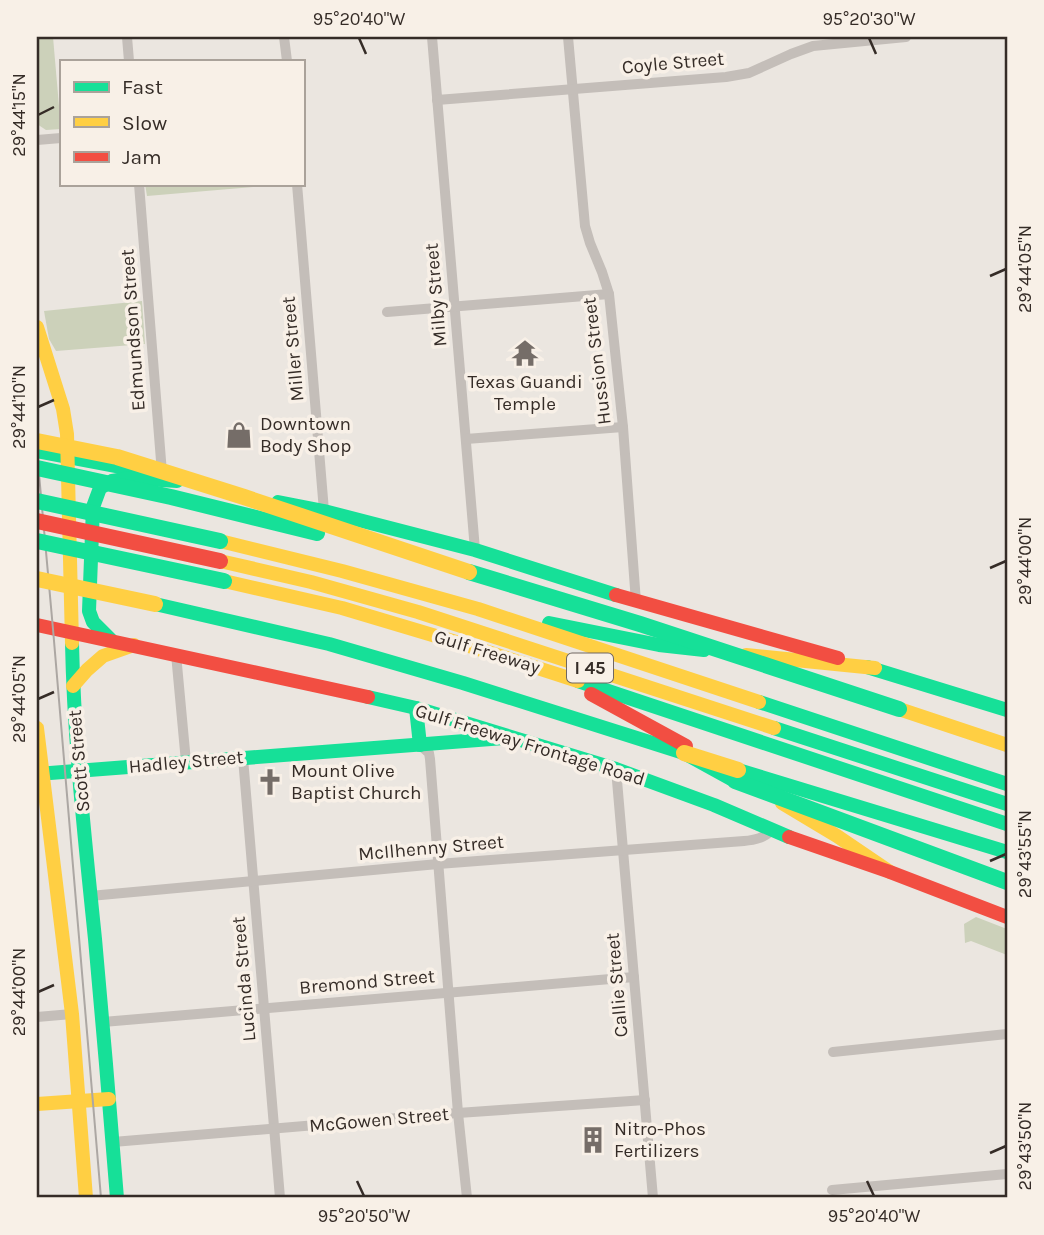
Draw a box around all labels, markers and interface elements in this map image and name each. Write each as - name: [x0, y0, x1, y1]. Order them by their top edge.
- text: 95°20'40"W: [313, 8, 405, 30]
- text: 95°20'30"W: [822, 8, 916, 30]
- street label: Coyle Street: [621, 48, 725, 78]
- legend: [60, 60, 304, 186]
- text: 29°44'15"N: [8, 73, 30, 157]
- text: Fast: [122, 75, 163, 99]
- text: Slow: [122, 111, 167, 135]
- text: Jam: [122, 145, 162, 169]
- text: 29°44'05"N: [1014, 225, 1036, 313]
- street label: Milby Street: [421, 242, 451, 348]
- street label: Edmundson Street: [116, 248, 150, 412]
- street label: Miller Street: [277, 295, 309, 403]
- street label: Hussion Street: [578, 296, 616, 426]
- temple icon: Texas Guandi Temple: [510, 338, 540, 368]
- text: 29°44'10"N: [8, 365, 30, 449]
- place label: Texas Guandi Temple: [467, 371, 583, 415]
- place label: Downtown Body Shop: [260, 413, 351, 457]
- shop icon: Downtown Body Shop: [224, 420, 254, 450]
- text: 29°44'00"N: [1014, 517, 1036, 605]
- street label: Gulf Freeway: [431, 625, 543, 679]
- road number: I 45: [567, 654, 613, 682]
- text: 29°44'05"N: [8, 655, 30, 743]
- street label: Gulf Freeway Frontage Road: [412, 700, 648, 790]
- street label: Scott Street: [64, 709, 94, 813]
- street label: Hadley Street: [128, 746, 244, 778]
- place label: Mount Olive Baptist Church: [291, 760, 422, 804]
- church icon: Mount Olive Baptist Church: [255, 767, 285, 797]
- text: 29°43'55"N: [1014, 810, 1036, 898]
- street label: McIlhenny Street: [357, 831, 505, 865]
- street label: Lucinda Street: [228, 915, 260, 1043]
- street label: Callie Street: [601, 932, 633, 1038]
- text: 29°44'00"N: [8, 948, 30, 1036]
- street label: Bremond Street: [298, 965, 436, 999]
- text: 29°43'50"N: [1014, 1102, 1036, 1190]
- street label: McGowen Street: [308, 1103, 450, 1137]
- place label: Nitro-Phos Fertilizers: [614, 1118, 706, 1162]
- building icon: Nitro-Phos Fertilizers: [578, 1125, 608, 1155]
- text: 95°20'50"W: [318, 1205, 410, 1227]
- text: 95°20'40"W: [828, 1205, 920, 1227]

